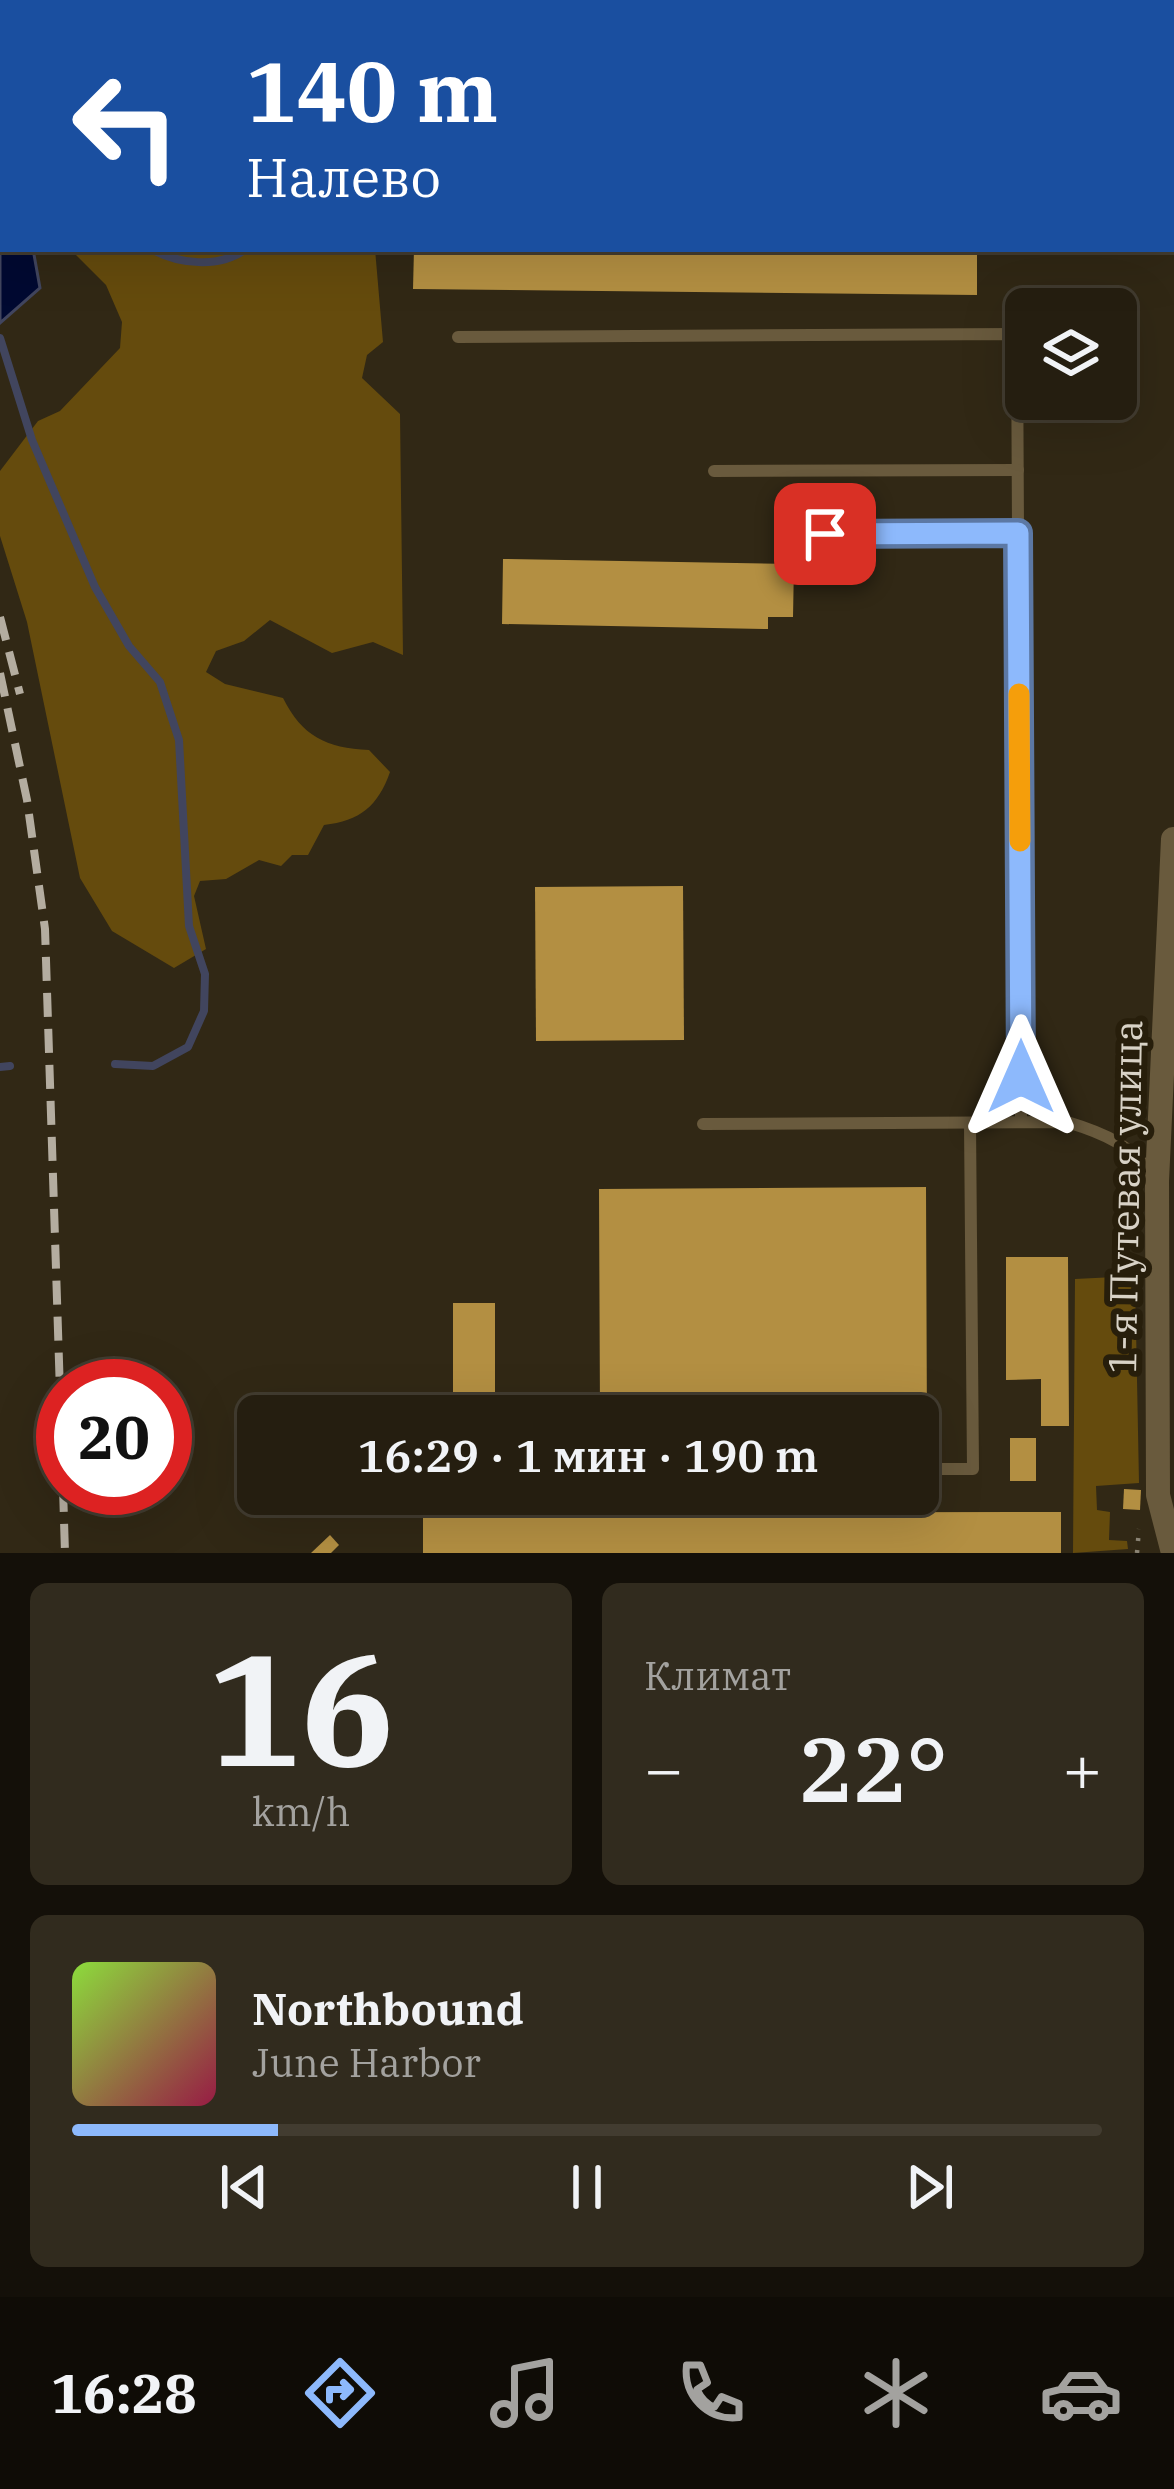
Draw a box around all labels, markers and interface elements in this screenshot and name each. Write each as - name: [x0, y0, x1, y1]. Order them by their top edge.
- text: 140 m: [246, 36, 498, 145]
- icon: left: [48, 48, 204, 204]
- text: Налево: [246, 142, 441, 212]
- map controls: [1005, 288, 1137, 420]
- button: layers: [1005, 288, 1137, 420]
- pin: [774, 483, 876, 585]
- icon: arrive: [792, 501, 858, 567]
- position arrow: [958, 1014, 1084, 1140]
- street label: 1-я Путевая улица: [1096, 1019, 1153, 1375]
- speed limit sign: 20: [36, 1359, 192, 1515]
- text: 16:29 · 1 мин · 190 m: [358, 1426, 818, 1484]
- text: 16: [207, 1606, 395, 1809]
- text: Климат: [644, 1650, 791, 1701]
- text: 22°: [798, 1710, 948, 1827]
- text: −: [644, 1725, 684, 1811]
- text: +: [1062, 1725, 1102, 1811]
- text: km/h: [252, 1786, 350, 1837]
- text: Northbound: [252, 1979, 524, 2037]
- text: June Harbor: [252, 2037, 481, 2088]
- icon: previous: [211, 2154, 277, 2220]
- icon: pause: [554, 2154, 620, 2220]
- icon: next: [897, 2154, 963, 2220]
- icon: directions: [298, 2351, 382, 2435]
- icon: music: [483, 2351, 567, 2435]
- icon: phone: [669, 2351, 753, 2435]
- icon: climate: [854, 2351, 938, 2435]
- icon: car: [1039, 2351, 1123, 2435]
- text: 16:28: [51, 2358, 197, 2428]

